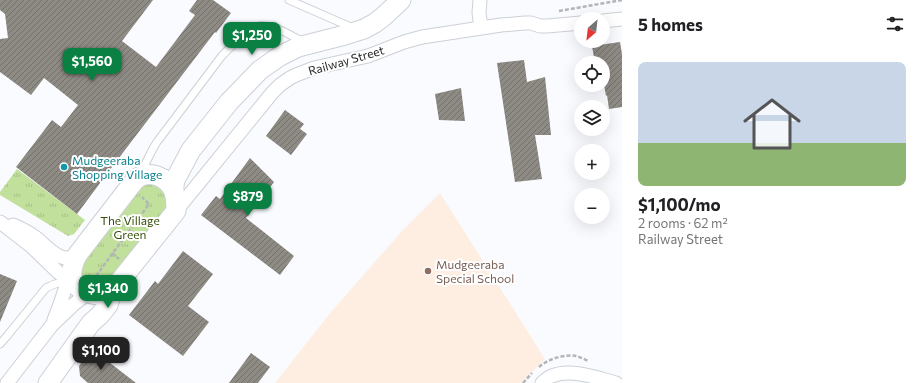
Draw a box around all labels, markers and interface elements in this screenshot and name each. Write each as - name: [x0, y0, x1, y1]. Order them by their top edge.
- north arrow: [574, 12, 610, 48]
- map controls: [574, 12, 610, 224]
- icon: filters: [884, 13, 906, 35]
- text: 5 homes: [638, 14, 703, 35]
- pin: $1,250: [219, 22, 285, 56]
- text: $1,250: [232, 27, 272, 43]
- street label: Railway Street: [306, 42, 386, 78]
- pin: $1,560: [59, 48, 125, 82]
- text: $1,560: [72, 53, 112, 69]
- button: locate: [574, 56, 610, 92]
- icon: home: [736, 88, 808, 160]
- button: layers: [574, 100, 610, 136]
- button: +: [574, 144, 610, 180]
- place label: Mudgeeraba Shopping Village: [72, 153, 162, 181]
- marker: Mudgeeraba Shopping Village: [59, 162, 69, 172]
- pin: $879: [224, 183, 272, 217]
- text: $879: [233, 188, 263, 204]
- button: −: [574, 188, 610, 224]
- text: $1,100/mo: [638, 194, 721, 215]
- park label: The Village Green: [100, 213, 160, 241]
- text: 2 rooms · 62 m²: [638, 215, 728, 231]
- text: Railway Street: [638, 231, 723, 247]
- place label: Mudgeeraba Special School: [436, 257, 514, 285]
- marker: Mudgeeraba Special School: [423, 266, 433, 276]
- pin: $1,340: [75, 275, 141, 309]
- text: $1,340: [88, 280, 128, 296]
- pin: $1,100: [68, 337, 134, 371]
- text: $1,100: [82, 342, 120, 358]

